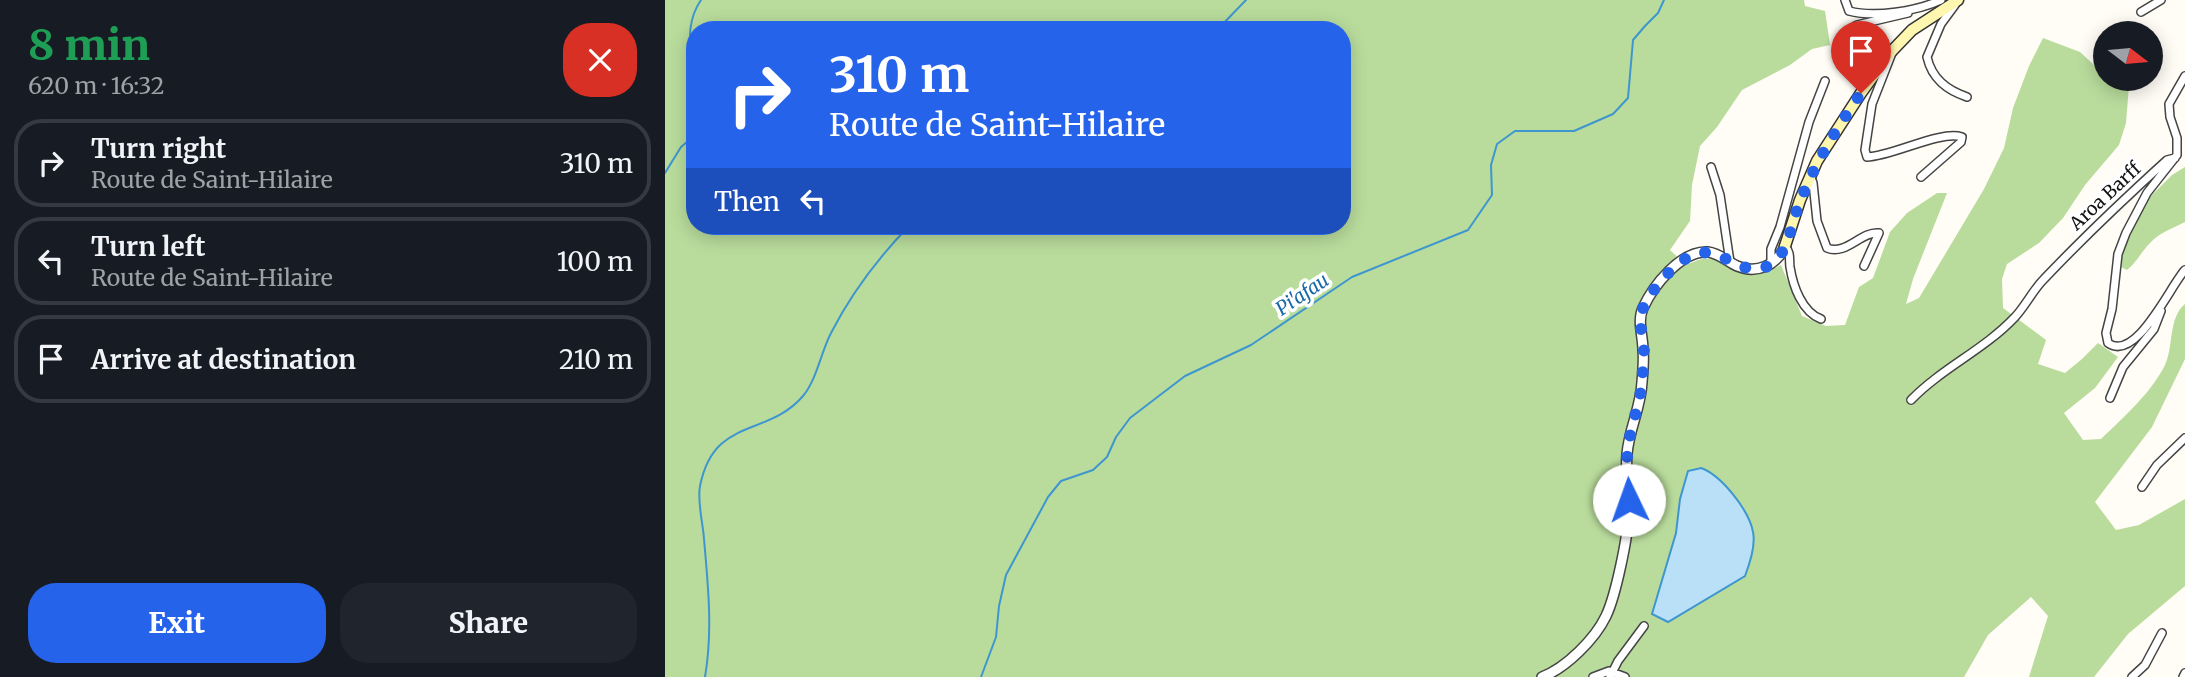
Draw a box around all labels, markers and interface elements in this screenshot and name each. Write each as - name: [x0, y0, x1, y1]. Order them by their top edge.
- text: 8 min: [28, 19, 150, 71]
- pin: [1831, 21, 1891, 93]
- north arrow: [2093, 21, 2163, 91]
- map controls: [2093, 21, 2163, 91]
- button: close: [563, 23, 637, 97]
- icon: arrive: [1842, 32, 1880, 70]
- text: 310 m: [829, 44, 969, 105]
- icon: right: [714, 49, 805, 140]
- text: 620 m · 16:32: [28, 71, 164, 100]
- text: Route de Saint-Hilaire: [829, 105, 1165, 145]
- text: Turn right: [91, 132, 226, 165]
- icon: right: [32, 144, 70, 182]
- text: 310 m: [560, 147, 633, 180]
- street label: Aroa Barff: [2064, 156, 2146, 236]
- text: Route de Saint-Hilaire: [91, 165, 333, 194]
- icon: left: [794, 182, 832, 220]
- text: Then: [714, 185, 780, 218]
- text: Turn left: [91, 230, 205, 263]
- icon: left: [32, 242, 70, 280]
- text: 100 m: [557, 245, 633, 278]
- text: Route de Saint-Hilaire: [91, 263, 333, 292]
- water label: Pi'afau: [1271, 268, 1333, 320]
- icon: arrive: [32, 340, 70, 378]
- text: Arrive at destination: [91, 343, 356, 376]
- text: 210 m: [559, 343, 633, 376]
- position arrow: [1592, 463, 1666, 537]
- button: Exit: [28, 583, 326, 663]
- button: Share: [340, 583, 637, 663]

